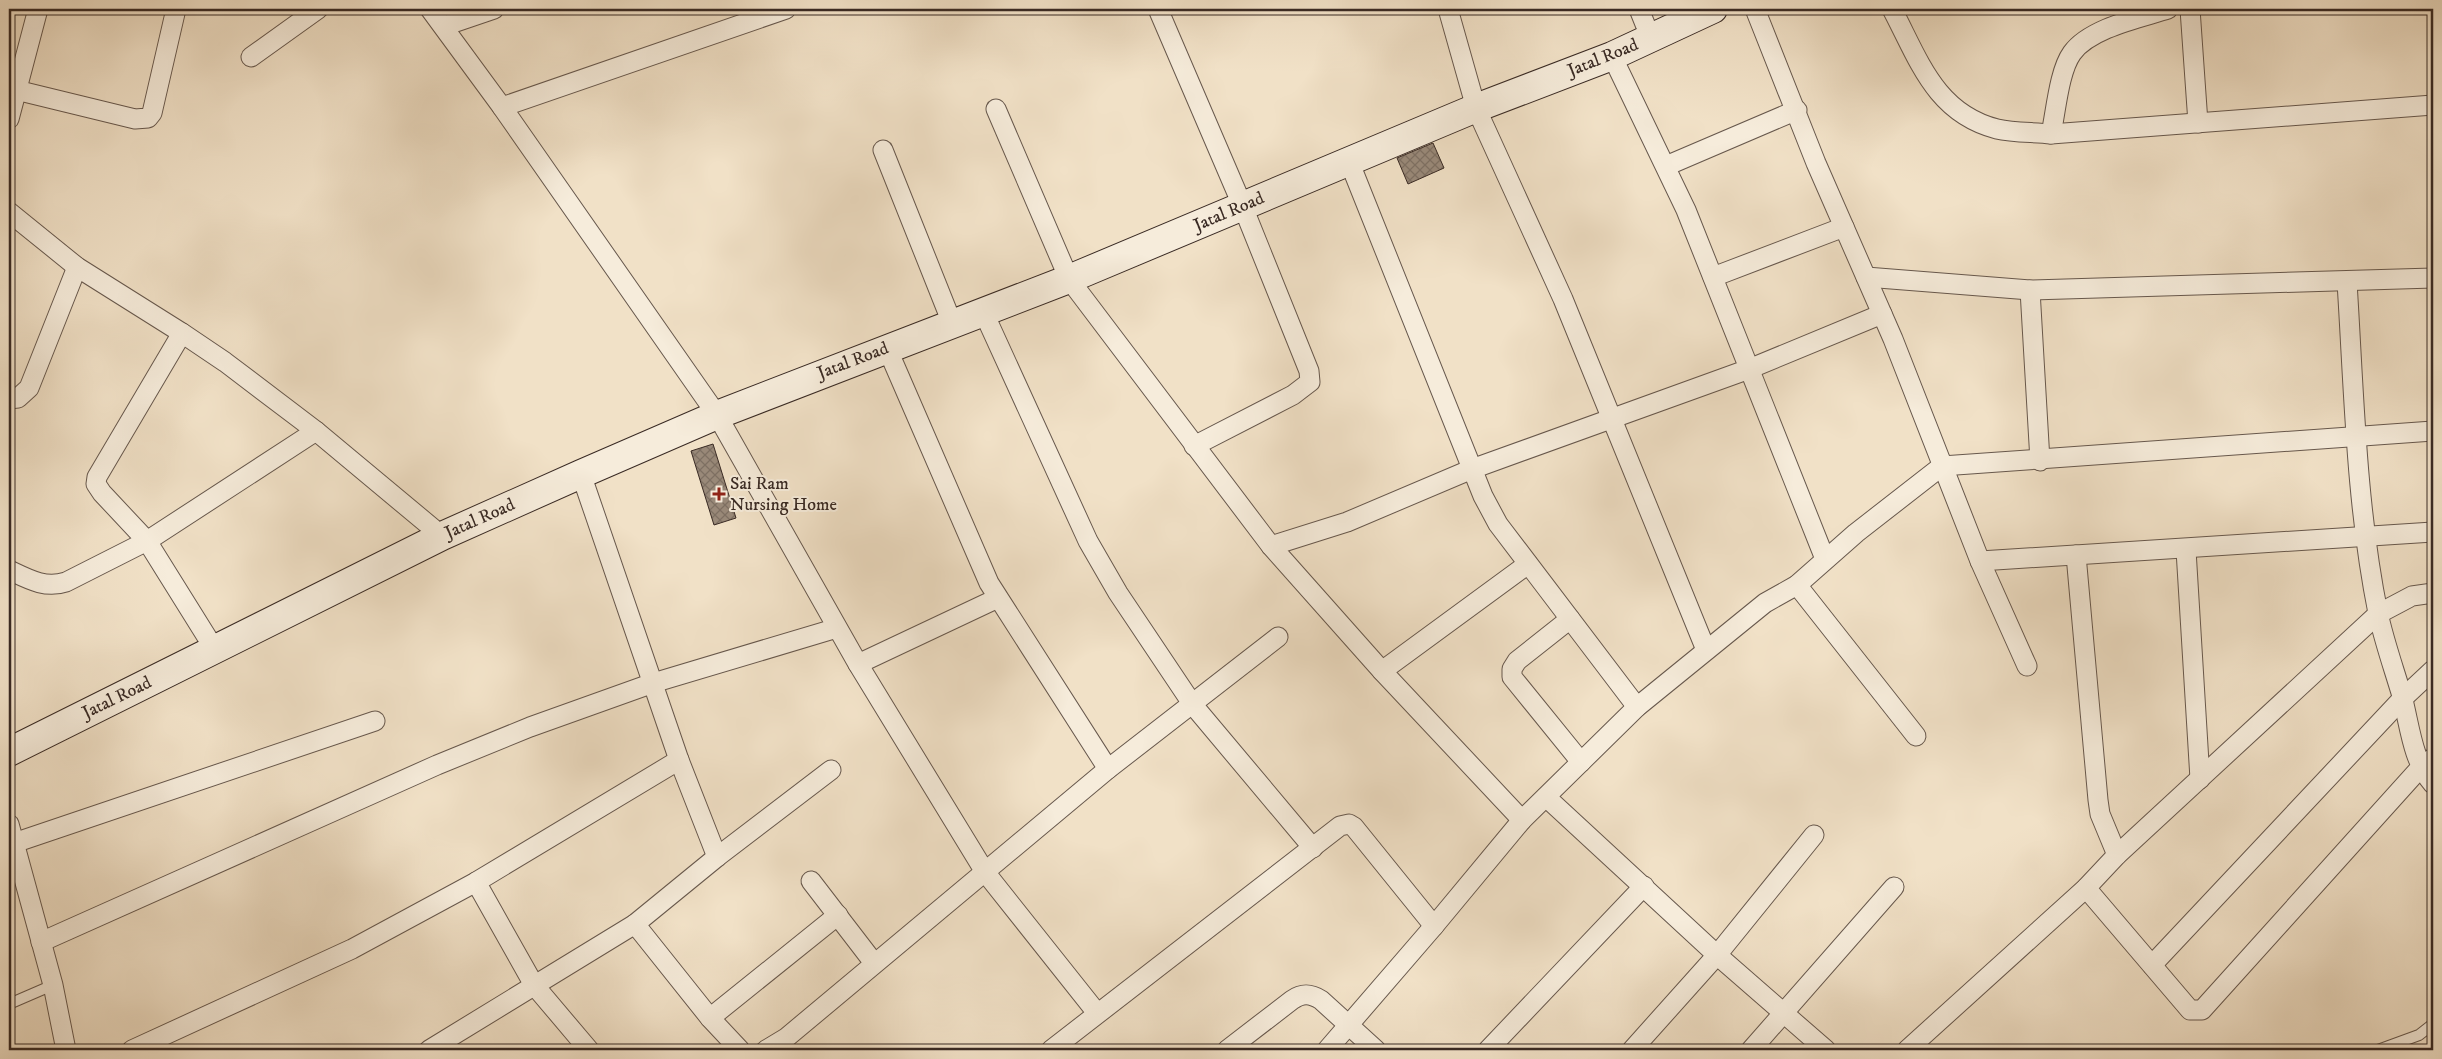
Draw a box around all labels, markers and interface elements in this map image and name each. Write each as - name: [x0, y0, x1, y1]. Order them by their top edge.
- street label: Jatal Road: [1563, 34, 1642, 83]
- street label: Jatal Road: [1189, 187, 1268, 237]
- street label: Jatal Road: [812, 337, 892, 385]
- place label: Sai Ram Nursing Home: [730, 473, 837, 516]
- marker: Sai Ram Nursing Home: [712, 487, 726, 501]
- street label: Jatal Road: [440, 494, 518, 545]
- street label: Jatal Road: [77, 672, 155, 725]

